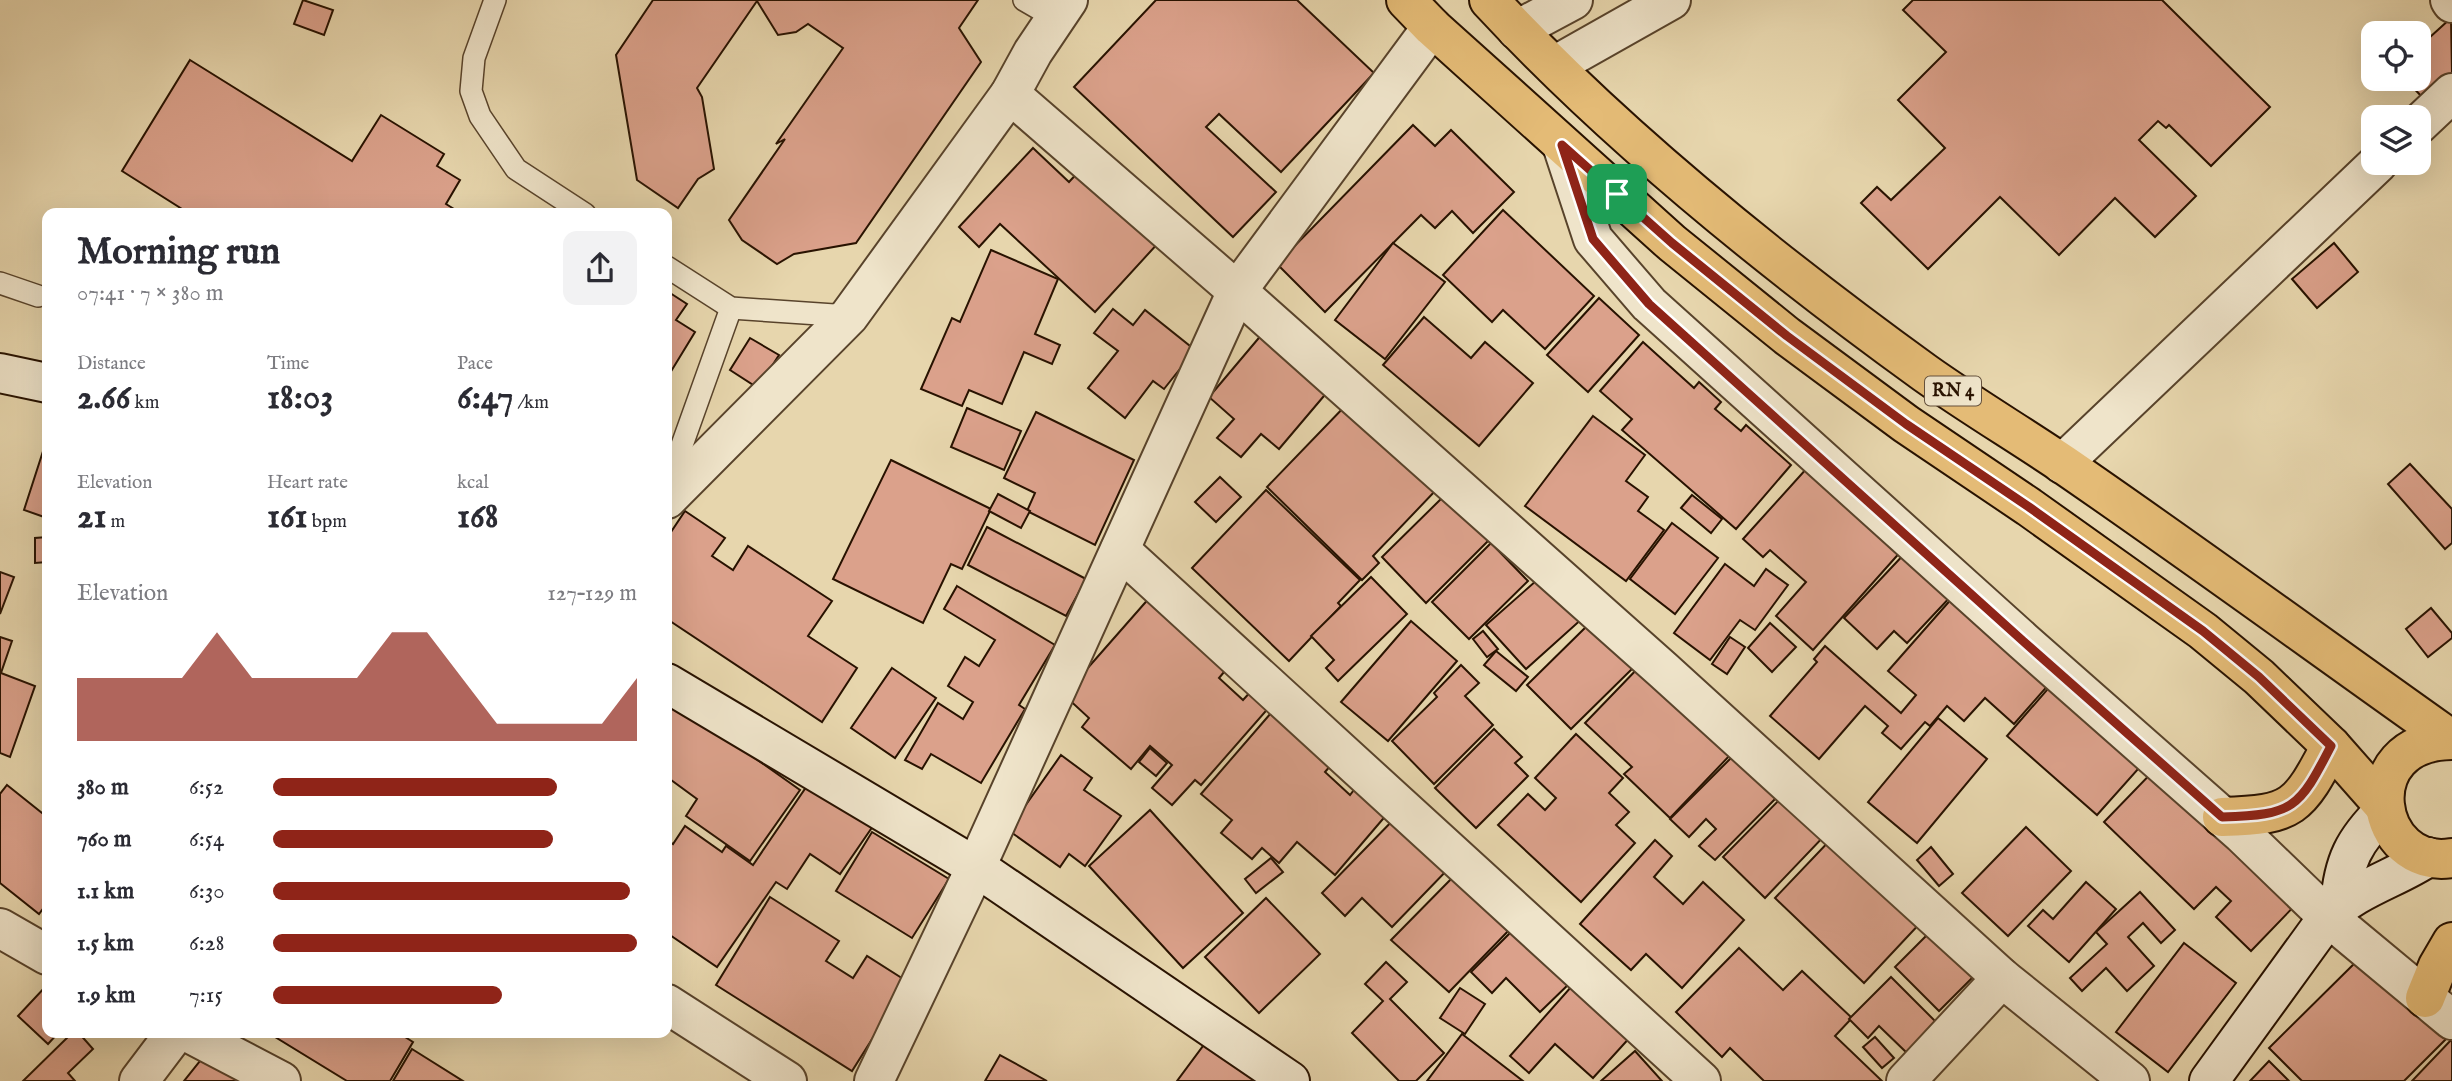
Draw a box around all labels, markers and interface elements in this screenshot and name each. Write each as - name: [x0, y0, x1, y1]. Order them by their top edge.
- map controls: [2361, 21, 2431, 175]
- button: locate: [2361, 21, 2431, 91]
- button: layers: [2361, 105, 2431, 175]
- pin: [1587, 164, 1647, 224]
- icon: arrive: [1598, 175, 1636, 213]
- text: Morning run: [77, 229, 280, 277]
- button: share: [563, 231, 637, 305]
- text: 07:41 · 7 × 380 m: [77, 279, 224, 308]
- text: Distance: [77, 352, 146, 376]
- text: Time: [267, 352, 309, 376]
- text: Pace: [457, 352, 493, 376]
- text: 2.66: [77, 376, 130, 421]
- text: 18:03: [267, 376, 333, 421]
- text: 6:47: [457, 376, 513, 421]
- road number: RN 4: [1925, 376, 1981, 405]
- text: km: [130, 391, 159, 415]
- text: /km: [513, 391, 549, 415]
- text: Elevation: [77, 471, 152, 495]
- text: Heart rate: [267, 471, 348, 495]
- text: kcal: [457, 471, 489, 495]
- text: 21: [77, 495, 106, 540]
- text: 161: [267, 495, 308, 540]
- text: 168: [457, 495, 499, 540]
- text: m: [106, 510, 125, 534]
- text: bpm: [308, 510, 347, 534]
- text: Elevation: [77, 579, 168, 608]
- text: 127–129 m: [547, 579, 637, 608]
- text: 380 m: [77, 773, 129, 802]
- text: 6:52: [189, 773, 224, 802]
- text: 760 m: [77, 825, 132, 854]
- text: 6:54: [189, 825, 224, 854]
- text: 1.1 km: [77, 877, 134, 906]
- text: 6:30: [189, 877, 225, 906]
- text: 1.5 km: [77, 929, 134, 958]
- text: 6:28: [189, 929, 225, 958]
- text: 1.9 km: [77, 981, 136, 1010]
- text: 7:15: [189, 981, 223, 1010]

